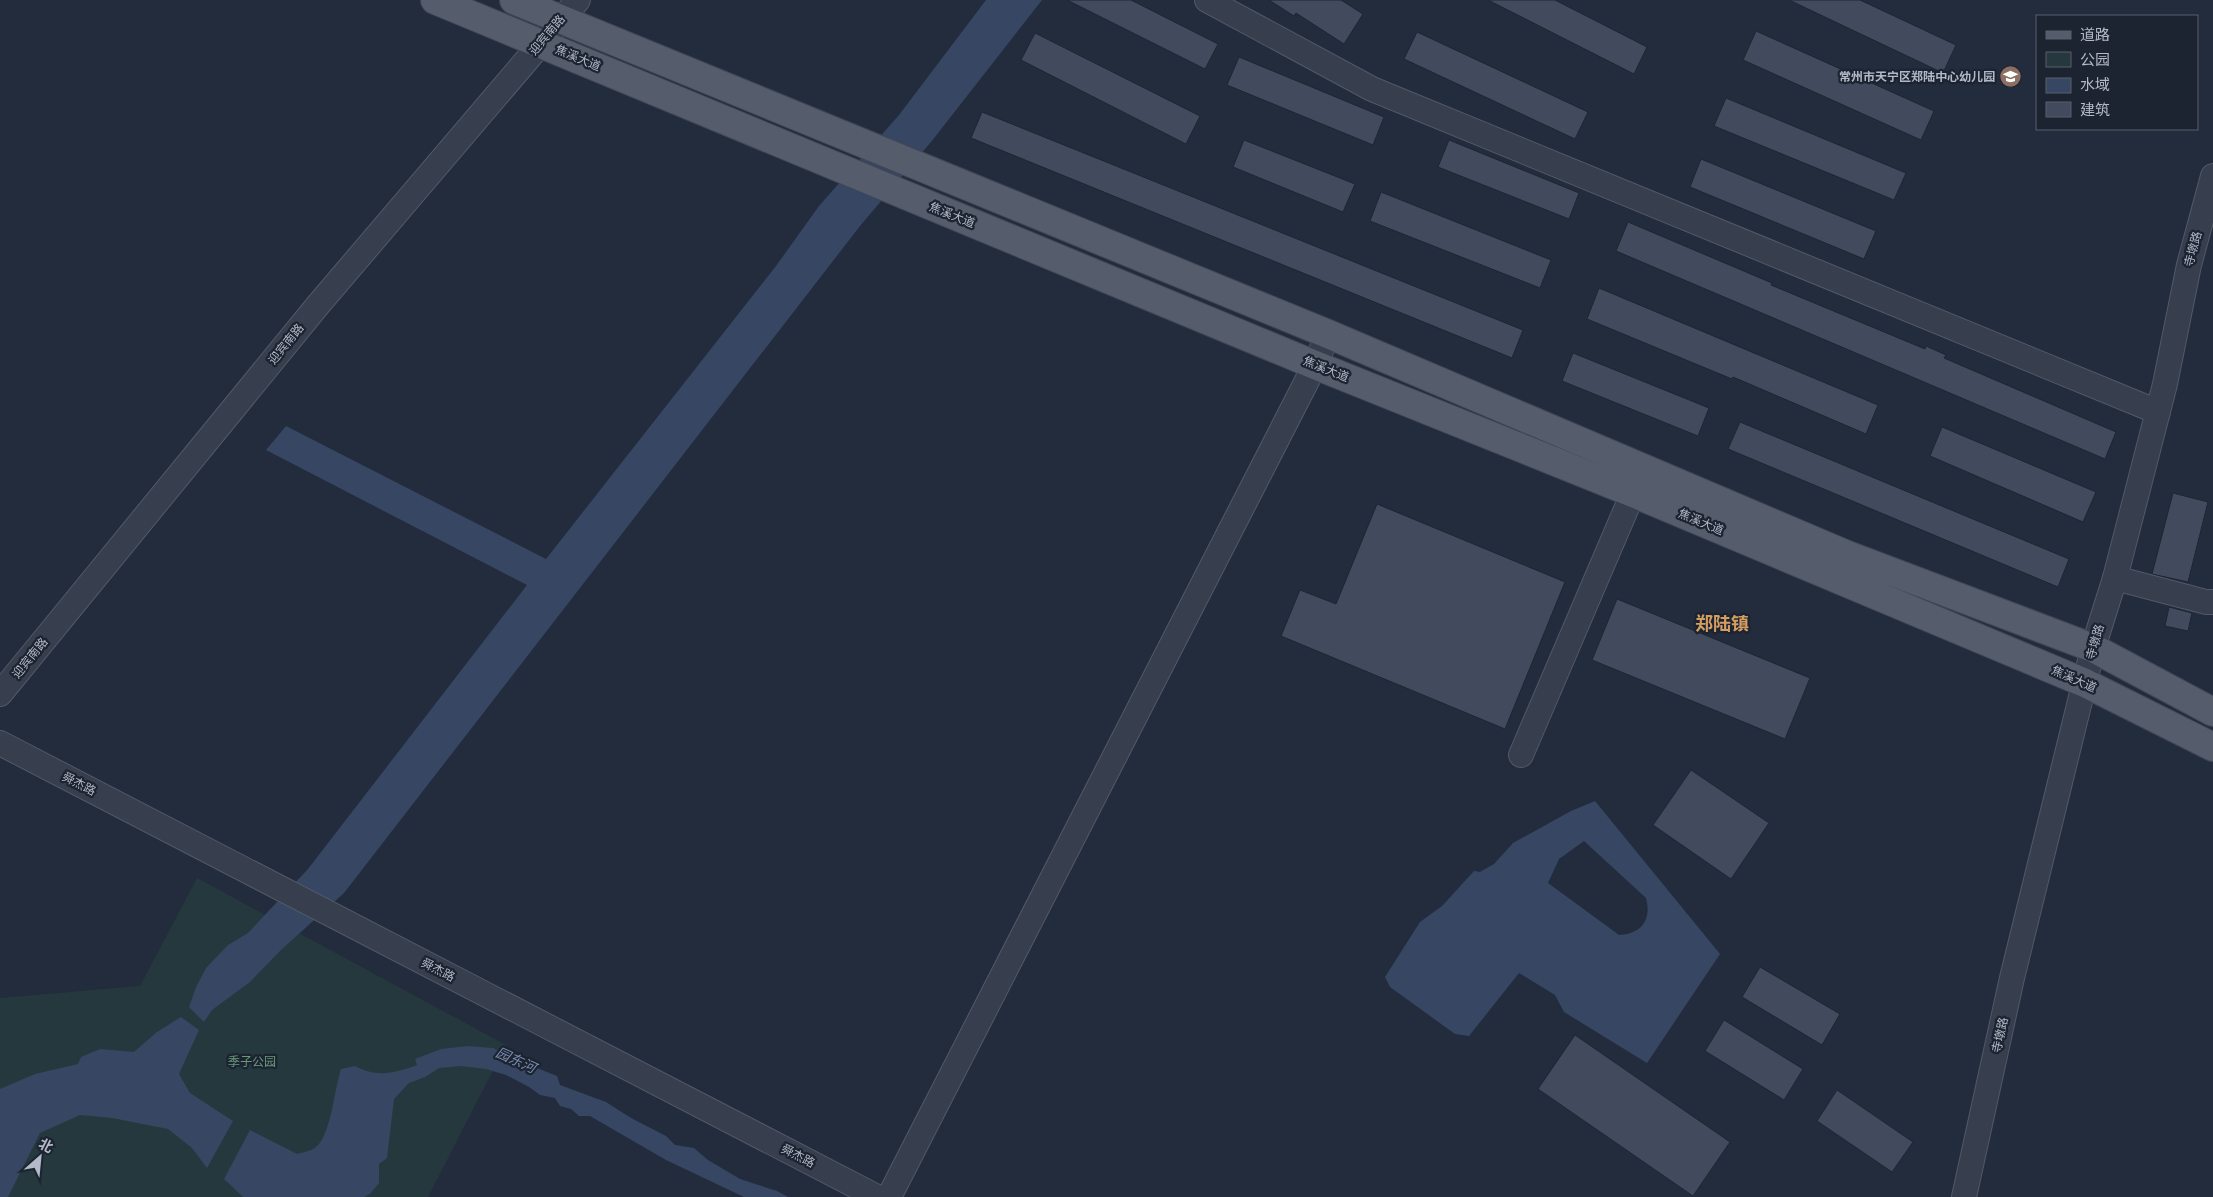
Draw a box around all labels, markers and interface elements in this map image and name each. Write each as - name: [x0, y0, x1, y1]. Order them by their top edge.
- street label: 迎宾南路: [525, 11, 569, 59]
- legend: [2036, 15, 2198, 130]
- text: 道路: [2080, 24, 2110, 45]
- street label: 焦溪大道: [553, 40, 604, 75]
- text: 公园: [2080, 49, 2110, 70]
- school or university icon: 常州市天宁区郑陆中心幼儿园: [1999, 65, 2023, 89]
- place label: 常州市天宁区郑陆中心幼儿园: [1839, 68, 1995, 85]
- text: 水域: [2080, 74, 2110, 95]
- text: 建筑: [2080, 99, 2110, 120]
- street label: 焦溪大道: [927, 198, 978, 231]
- street label: 寺墩路: [2180, 229, 2205, 268]
- street label: 迎宾南路: [264, 320, 307, 368]
- street label: 焦溪大道: [1301, 352, 1352, 385]
- street label: 焦溪大道: [1676, 504, 1727, 539]
- district label: 郑陆镇: [1695, 611, 1749, 636]
- street label: 寺墩路: [2081, 622, 2108, 662]
- street label: 迎宾南路: [8, 634, 51, 682]
- street label: 焦溪大道: [2049, 661, 2100, 696]
- street label: 舜杰路: [59, 768, 99, 799]
- street label: 舜杰路: [418, 954, 458, 985]
- street label: 寺墩路: [1987, 1016, 2012, 1054]
- water label: 园东河: [493, 1042, 542, 1079]
- park label: 季子公园: [228, 1053, 276, 1070]
- north arrow: [15, 1132, 65, 1182]
- text: 北: [35, 1133, 57, 1158]
- street label: 舜杰路: [778, 1140, 818, 1171]

